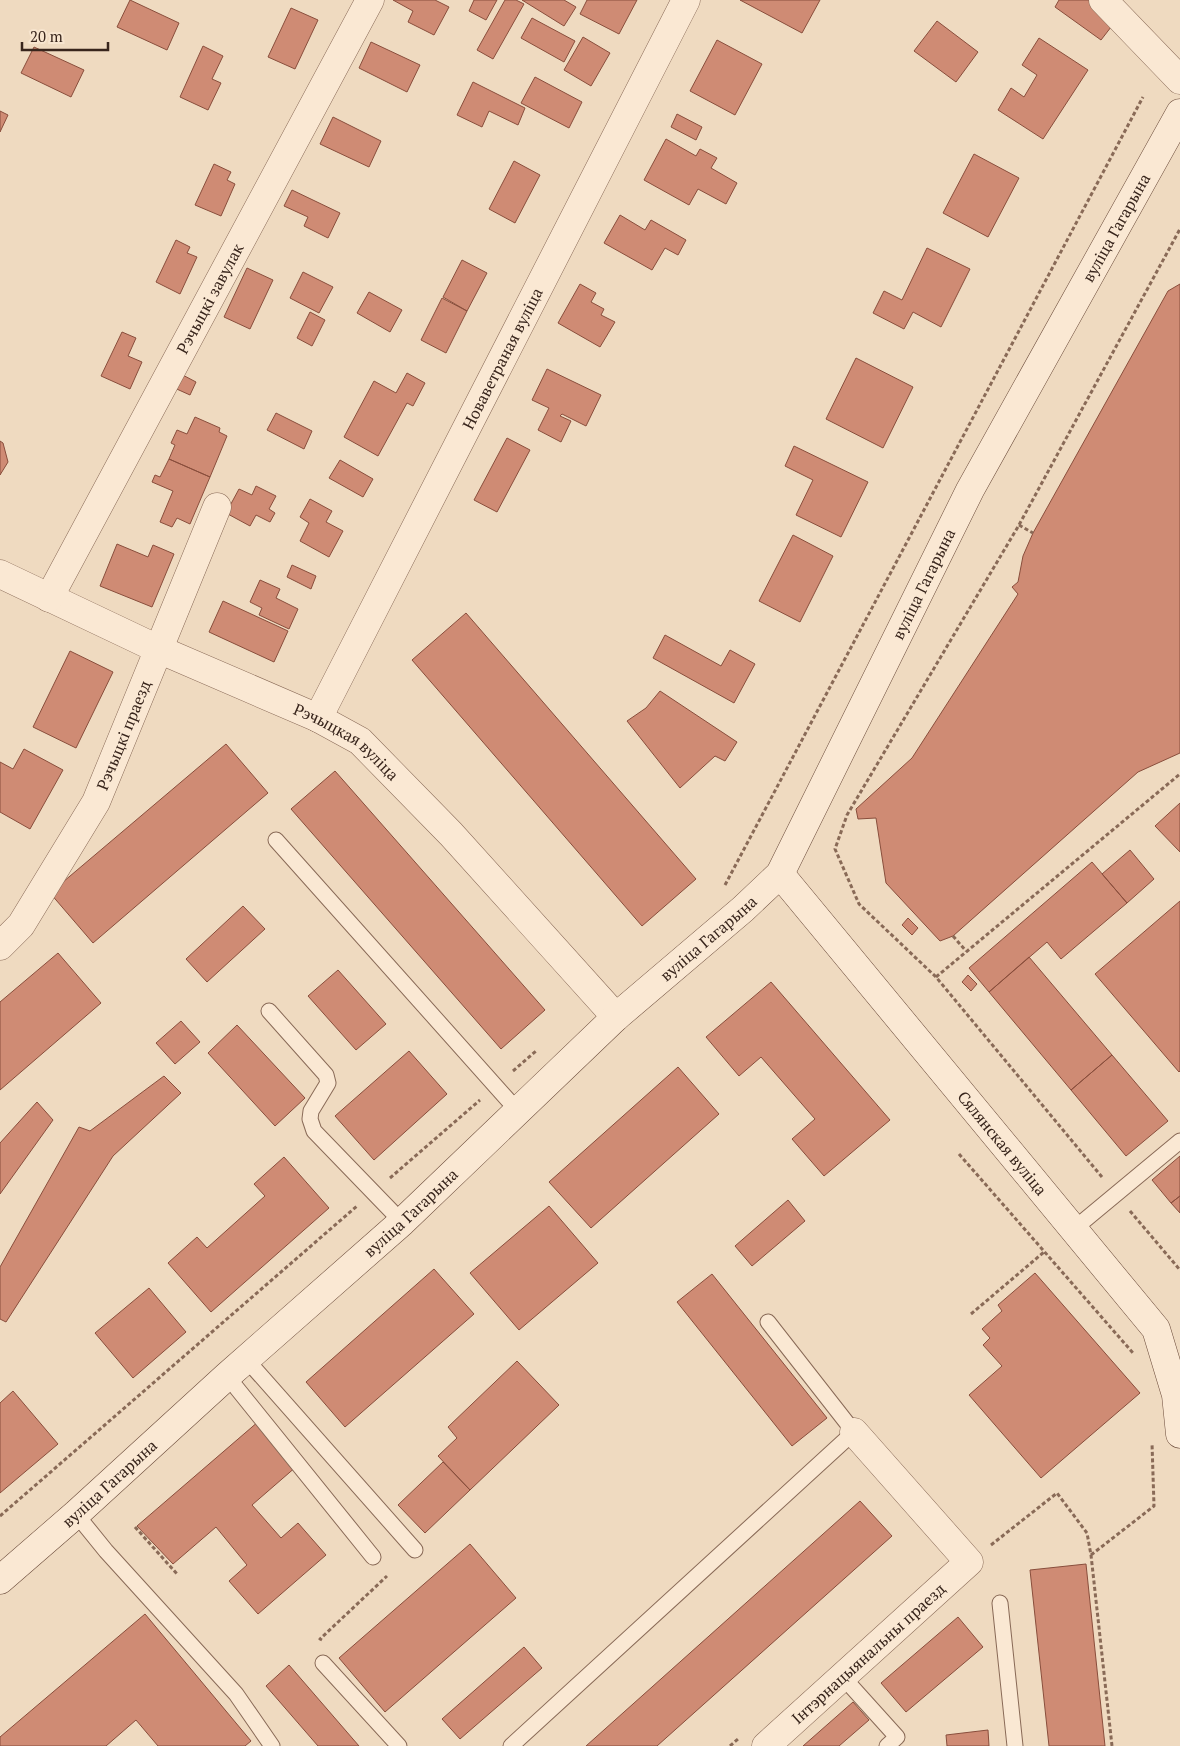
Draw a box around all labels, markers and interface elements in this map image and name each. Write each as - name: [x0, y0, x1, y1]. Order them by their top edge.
- scale bar: [22, 20, 109, 52]
- text: 20 m: [30, 26, 63, 46]
- street label: вуліца Гагарына: [1077, 169, 1155, 286]
- street label: Рэчыцкі завулак: [171, 239, 249, 358]
- street label: Новаветраная вуліца: [457, 284, 548, 433]
- street label: вуліца Гагарына: [887, 525, 960, 643]
- street label: Рэчыцкі праезд: [91, 677, 156, 793]
- street label: Рэчыцкая вуліца: [290, 698, 404, 785]
- street label: вуліца Гагарына: [655, 891, 762, 986]
- street label: Сялянская вуліца: [953, 1086, 1052, 1200]
- street label: вуліца Гагарына: [359, 1163, 463, 1262]
- street label: вуліца Гагарына: [57, 1434, 162, 1532]
- street label: Інтэрнацыянальны праезд: [787, 1578, 950, 1729]

